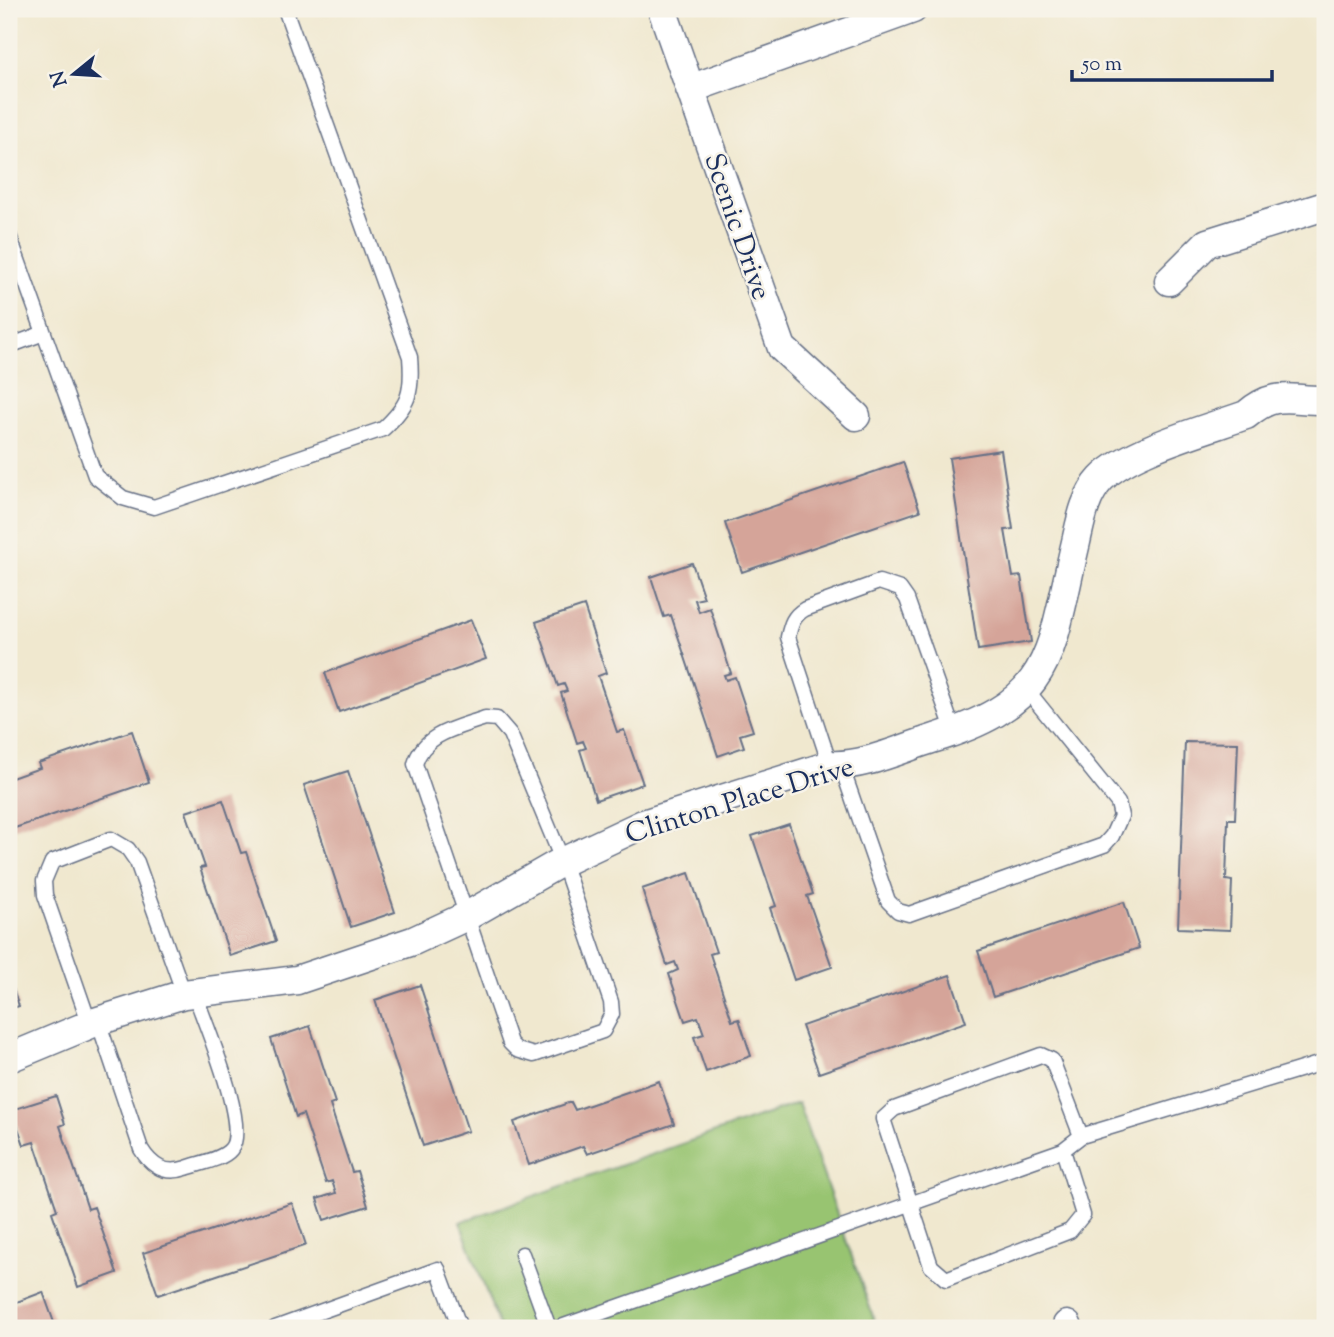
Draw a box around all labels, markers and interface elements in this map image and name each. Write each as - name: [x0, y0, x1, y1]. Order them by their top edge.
- north arrow: [38, 38, 108, 108]
- scale bar: [1072, 38, 1271, 82]
- text: 50 m: [1081, 50, 1122, 80]
- text: N: [45, 67, 75, 90]
- street label: Scenic Drive: [692, 148, 780, 306]
- street label: Clinton Place Drive: [621, 748, 859, 856]

